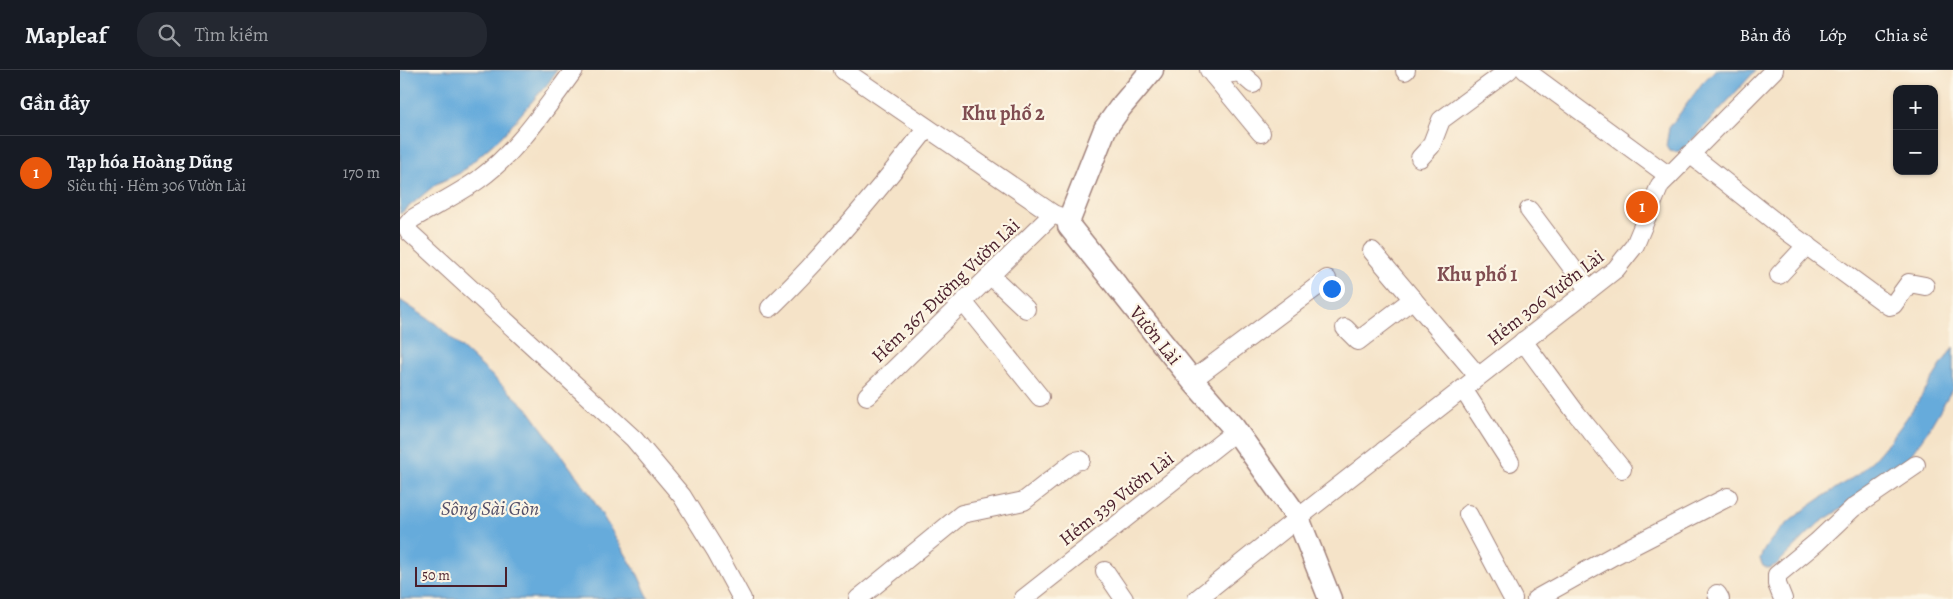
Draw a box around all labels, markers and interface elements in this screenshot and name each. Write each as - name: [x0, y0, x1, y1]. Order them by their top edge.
- search box: [137, 12, 487, 57]
- text: Mapleaf: [25, 19, 107, 51]
- icon: search: [155, 21, 183, 49]
- text: Tìm kiếm: [195, 22, 268, 48]
- text: Bản đồ: [1740, 23, 1791, 47]
- text: Lớp: [1819, 23, 1847, 47]
- text: Chia sẻ: [1875, 23, 1928, 47]
- map controls: [1893, 85, 1938, 175]
- button: +: [1893, 85, 1938, 130]
- text: Gần đây: [20, 89, 90, 117]
- district label: Khu phố 2: [961, 100, 1045, 127]
- button: −: [1893, 130, 1938, 175]
- text: Tạp hóa Hoàng Dũng: [67, 149, 232, 175]
- text: 1: [33, 162, 39, 184]
- text: 170 m: [343, 162, 380, 184]
- text: Siêu thị · Hẻm 306 Vườn Lài: [67, 175, 246, 197]
- pin: 1: [1626, 188, 1658, 226]
- street label: Hẻm 367 Đường Vườn Lài: [866, 213, 1026, 369]
- street label: Hẻm 306 Vườn Lài: [1482, 244, 1609, 352]
- district label: Khu phố 1: [1437, 261, 1517, 288]
- your location: [1319, 276, 1345, 302]
- street label: Vườn Lài: [1123, 300, 1187, 371]
- street label: Hẻm 339 Vườn Lài: [1054, 446, 1180, 552]
- water label: Sông Sài Gòn: [441, 495, 539, 522]
- scale bar: [415, 564, 508, 587]
- text: 50 m: [422, 566, 450, 585]

